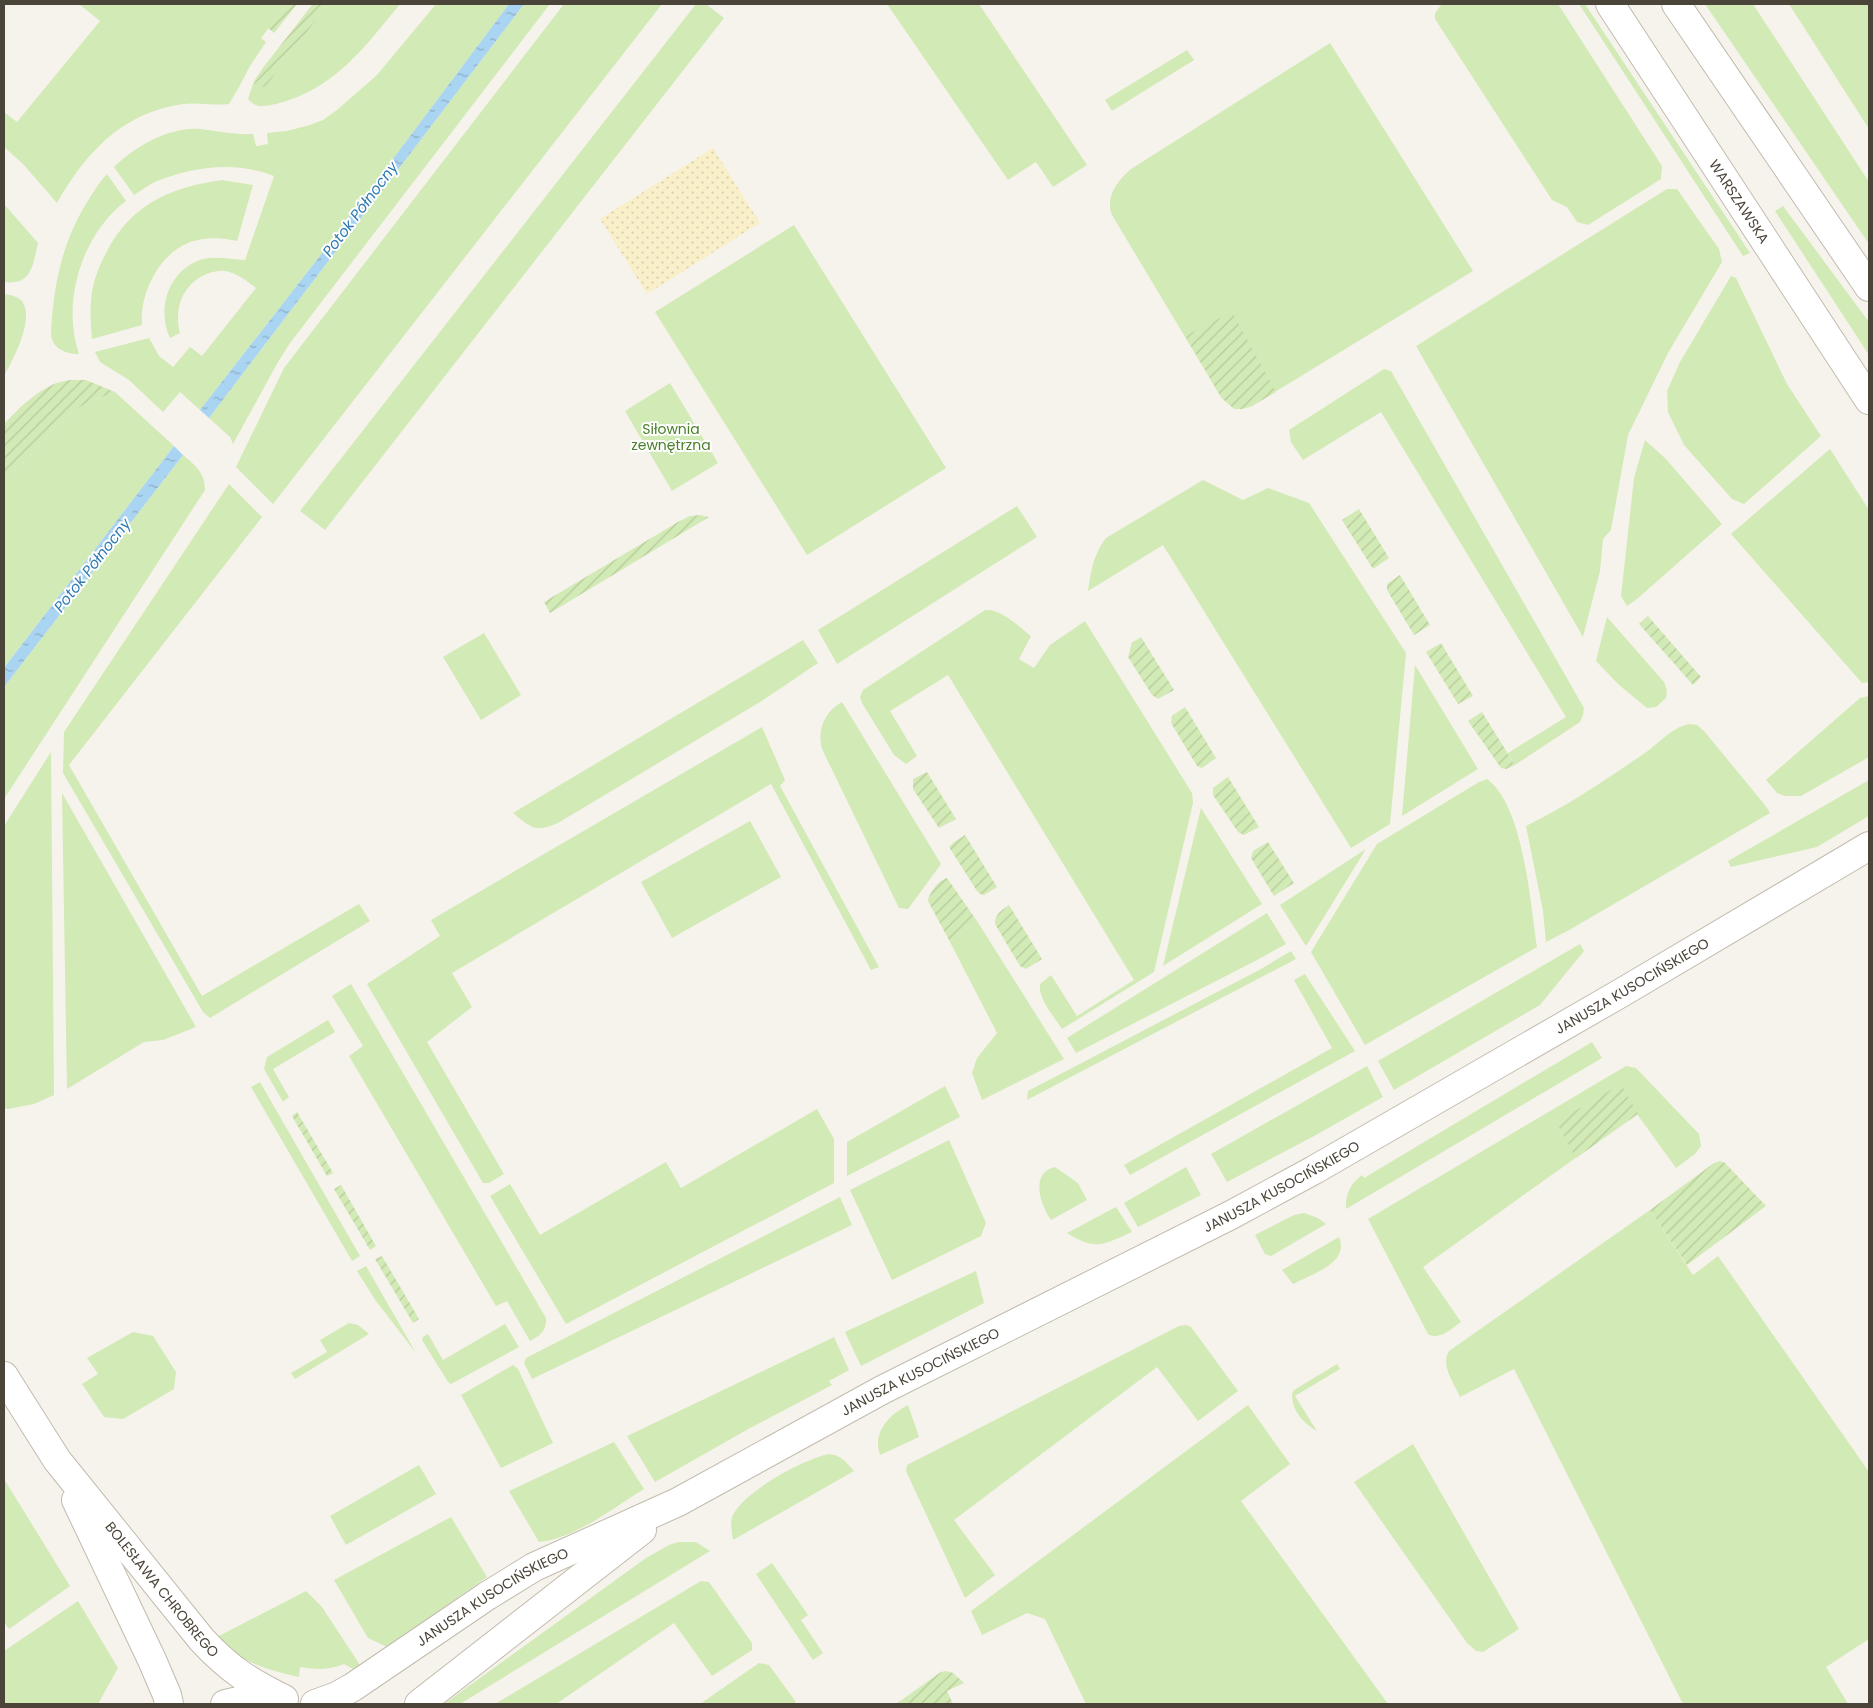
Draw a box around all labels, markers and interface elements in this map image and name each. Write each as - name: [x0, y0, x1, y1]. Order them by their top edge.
- street label: WARSZAWSKA: [1704, 156, 1774, 247]
- water label: Potok Północny: [317, 157, 403, 261]
- park label: Siłownia zewnętrzna: [631, 419, 711, 455]
- water label: Potok Północny: [49, 513, 136, 616]
- street label: JANUSZA KUSOCIŃSKIEGO: [1551, 933, 1713, 1039]
- street label: JANUSZA KUSOCIŃSKIEGO: [1200, 1136, 1363, 1237]
- street label: JANUSZA KUSOCIŃSKIEGO: [837, 1323, 1003, 1421]
- street label: BOLESŁAWA CHROBREGO: [101, 1517, 223, 1662]
- street label: JANUSZA KUSOCIŃSKIEGO: [412, 1543, 572, 1651]

